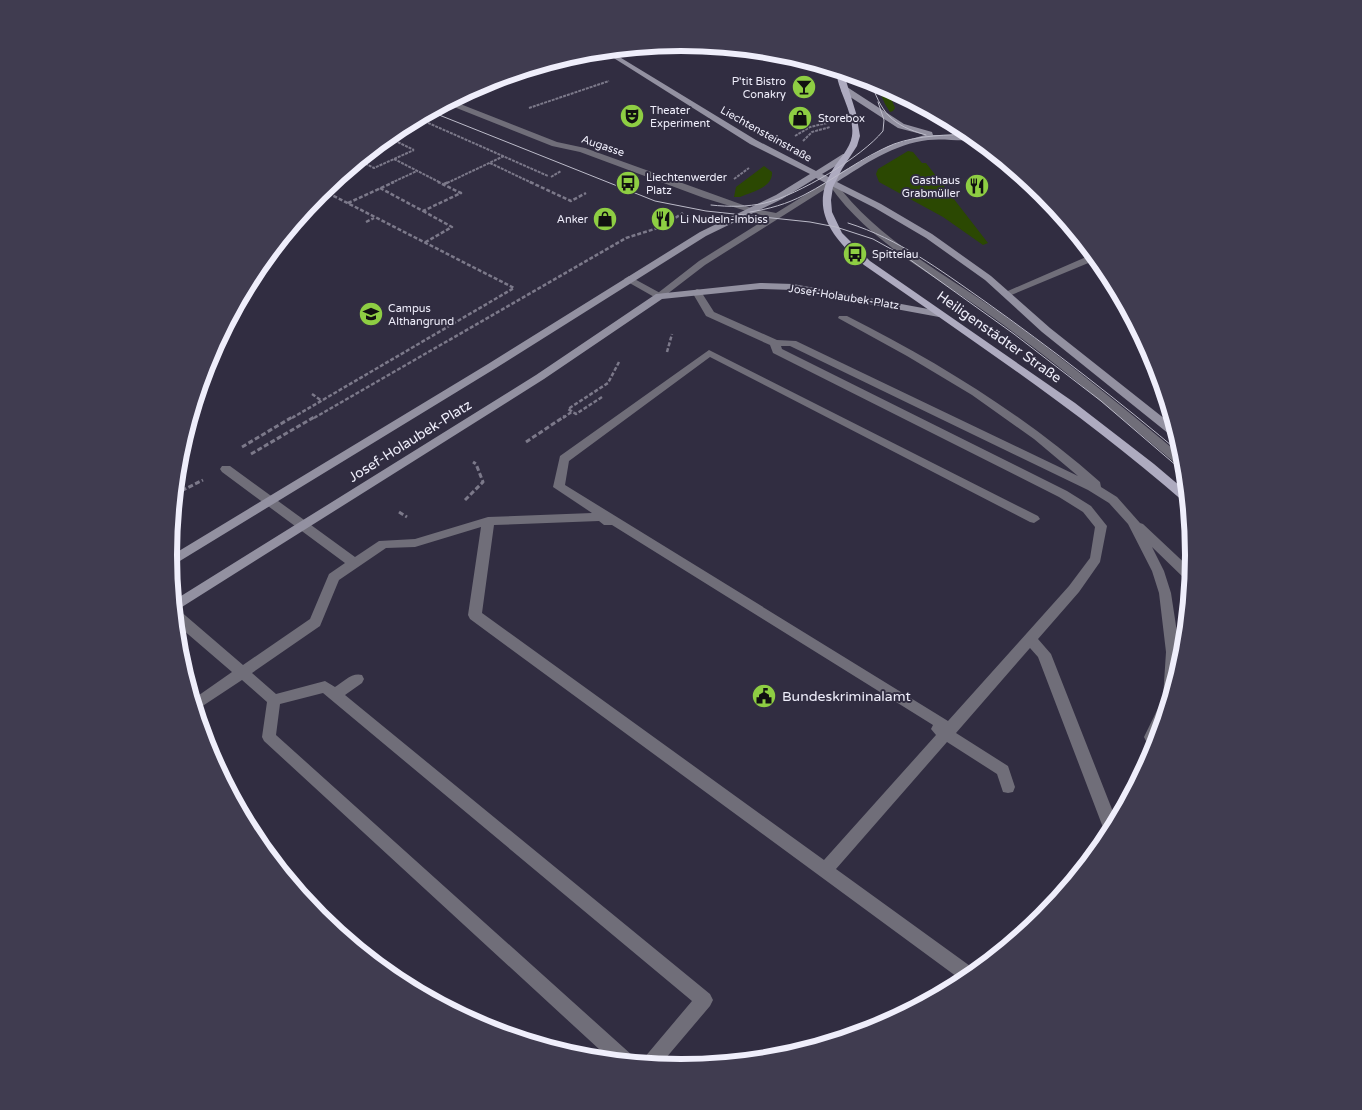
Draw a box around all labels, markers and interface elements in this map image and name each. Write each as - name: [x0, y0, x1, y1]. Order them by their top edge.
- bar icon: P'tit Bistro Conakry: [791, 74, 817, 100]
- place label: P'tit Bistro Conakry: [732, 75, 786, 101]
- theatre icon: Theater Experiment: [619, 103, 645, 129]
- street label: Liechtensteinstraße: [718, 103, 814, 165]
- place label: Theater Experiment: [650, 104, 710, 130]
- shop icon: Storebox: [787, 105, 813, 131]
- place label: Storebox: [818, 112, 865, 125]
- street label: Augasse: [580, 133, 626, 159]
- bus stop icon: Liechtenwerder Platz: [615, 170, 641, 196]
- place label: Liechtenwerder Platz: [646, 171, 728, 197]
- restaurant icon: Gasthaus Grabmüller: [964, 173, 990, 199]
- place label: Gasthaus Grabmüller: [902, 174, 961, 200]
- shop icon: Anker: [592, 206, 618, 232]
- restaurant icon: Li Nudeln-Imbiss: [650, 206, 676, 232]
- place label: Anker: [557, 213, 589, 226]
- place label: Li Nudeln-Imbiss: [680, 213, 768, 226]
- bus stop icon: Spittelau: [842, 241, 868, 267]
- place label: Spittelau: [872, 248, 919, 261]
- street label: Josef-Holaubek-Platz: [788, 282, 901, 312]
- street label: Heiligenstädter Straße: [933, 288, 1065, 387]
- school or university icon: Campus Althangrund: [358, 301, 384, 327]
- place label: Campus Althangrund: [388, 302, 454, 328]
- street label: Josef-Holaubek-Platz: [345, 396, 475, 486]
- public building icon: Bundeskriminalamt: [751, 683, 777, 709]
- place label: Bundeskriminalamt: [782, 688, 911, 705]

